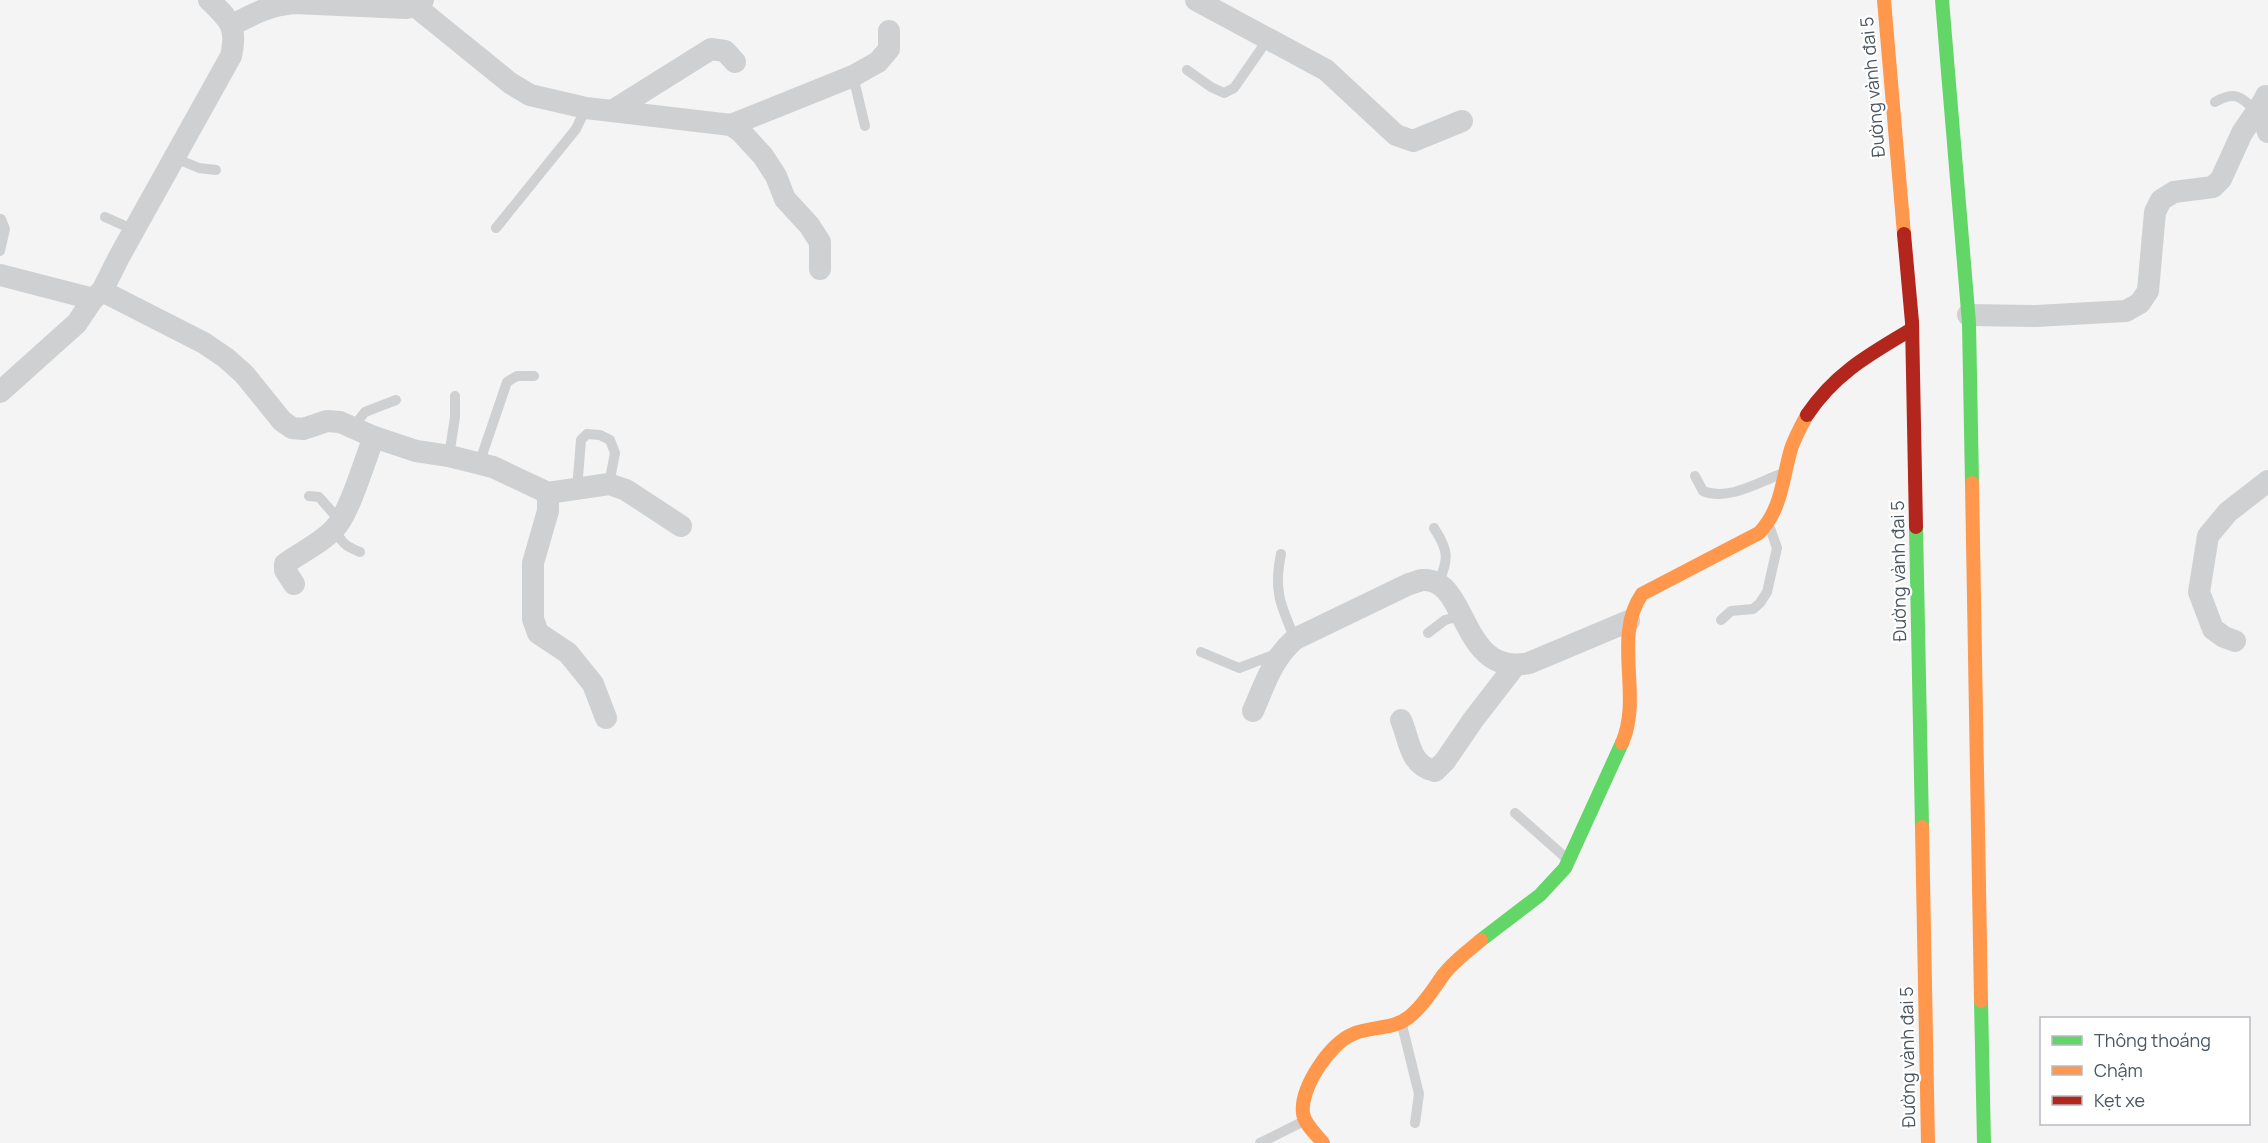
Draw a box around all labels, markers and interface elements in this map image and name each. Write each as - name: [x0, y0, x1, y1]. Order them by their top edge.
- street label: Đường vành đai 5: [1854, 16, 1890, 158]
- street label: Đường vành đai 5: [1885, 500, 1911, 642]
- street label: Đường vành đai 5: [1894, 986, 1920, 1128]
- legend: [2040, 1017, 2250, 1125]
- text: Thông thoáng: [2094, 1028, 2211, 1052]
- text: Chậm: [2094, 1058, 2143, 1082]
- text: Kẹt xe: [2094, 1088, 2145, 1112]

